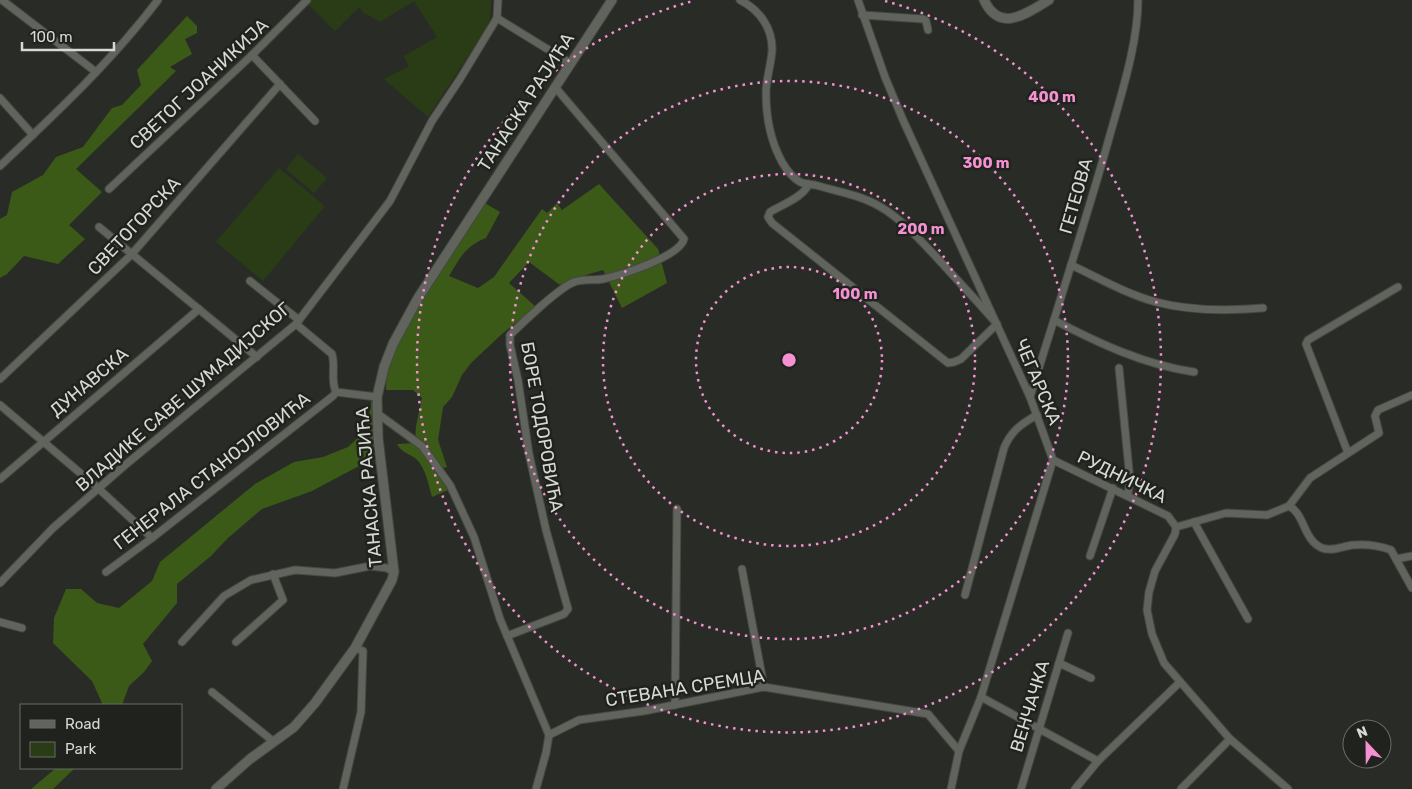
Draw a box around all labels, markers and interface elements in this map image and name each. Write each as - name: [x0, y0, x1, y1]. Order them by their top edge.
- street label: СВЕТОГ ЈОАНИКИЈА: [125, 14, 273, 154]
- scale bar: [22, 20, 115, 52]
- text: 100 m: [30, 28, 72, 46]
- street label: ТАНАСКА РАЈИЋА: [473, 29, 579, 175]
- text: 400 m: [1028, 88, 1076, 106]
- text: 300 m: [962, 154, 1010, 172]
- street label: ГЕТЕОВА: [1055, 156, 1097, 236]
- street label: СВЕТОГОРСКА: [83, 172, 185, 280]
- text: 200 m: [897, 220, 945, 238]
- text: 100 m: [833, 285, 877, 303]
- street label: ВЛАДИКЕ САВЕ ШУМАДИЈСКОГ: [71, 297, 295, 496]
- street label: ЧЕГАРСКА: [1010, 336, 1066, 428]
- street label: БОРЕ ТОДОРОВИЋА: [516, 340, 568, 514]
- street label: ДУНАВСКА: [45, 343, 133, 421]
- centre of rings: [780, 351, 798, 369]
- street label: ГЕНЕРАЛА СТАНОЈЛОВИЋА: [109, 387, 315, 555]
- street label: ТАНАСКА РАЈИЋА: [351, 406, 387, 568]
- street label: РУДНИЧКА: [1074, 446, 1170, 508]
- street label: ВЕНЧАЧКА: [1006, 657, 1054, 755]
- street label: СТЕВАНА СРЕМЦА: [604, 665, 766, 711]
- legend: [20, 704, 182, 769]
- text: Road: [65, 715, 101, 733]
- north arrow: [1342, 719, 1392, 769]
- text: N: [1354, 723, 1370, 742]
- text: Park: [65, 740, 96, 758]

